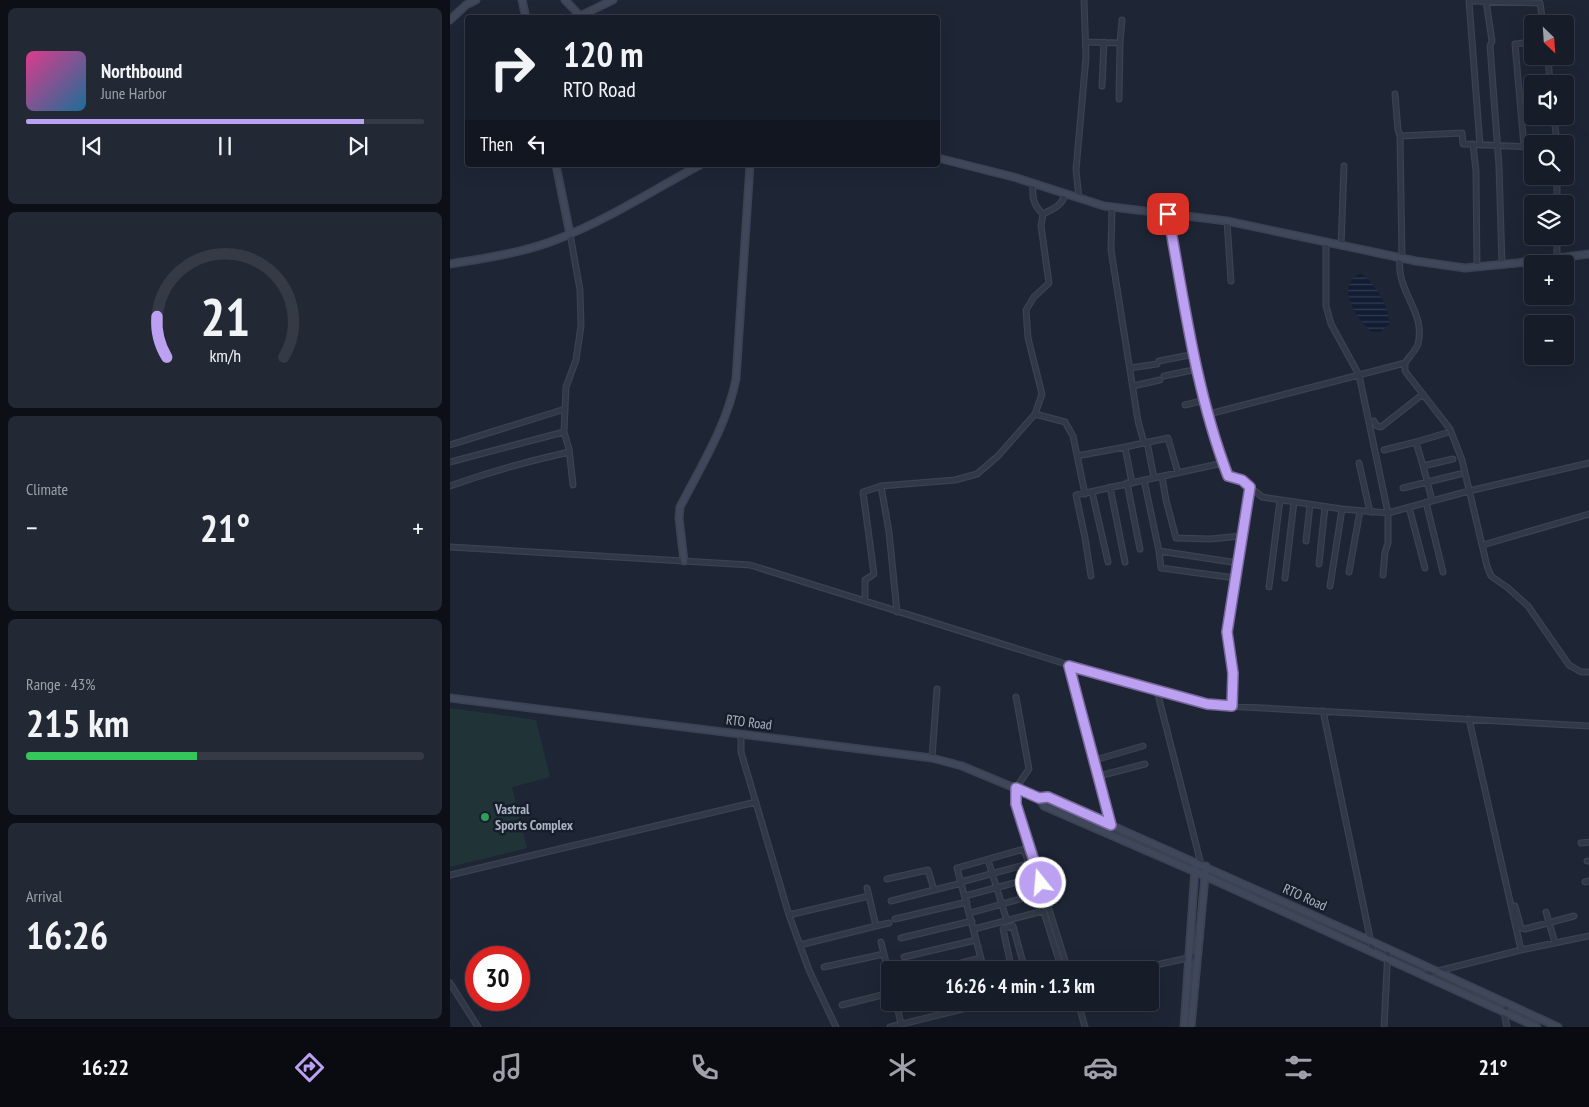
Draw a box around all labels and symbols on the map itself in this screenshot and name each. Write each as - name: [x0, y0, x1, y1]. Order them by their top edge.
- north arrow: [1524, 15, 1574, 65]
- pin: [1147, 193, 1189, 235]
- street label: RTO Road: [725, 710, 773, 734]
- place label: Vastral Sports Complex: [494, 800, 574, 834]
- marker: Vastral Sports Complex: [479, 811, 491, 823]
- position arrow: [1014, 856, 1066, 908]
- street label: RTO Road: [1280, 879, 1330, 915]
- speed limit sign: 30: [465, 946, 530, 1011]

